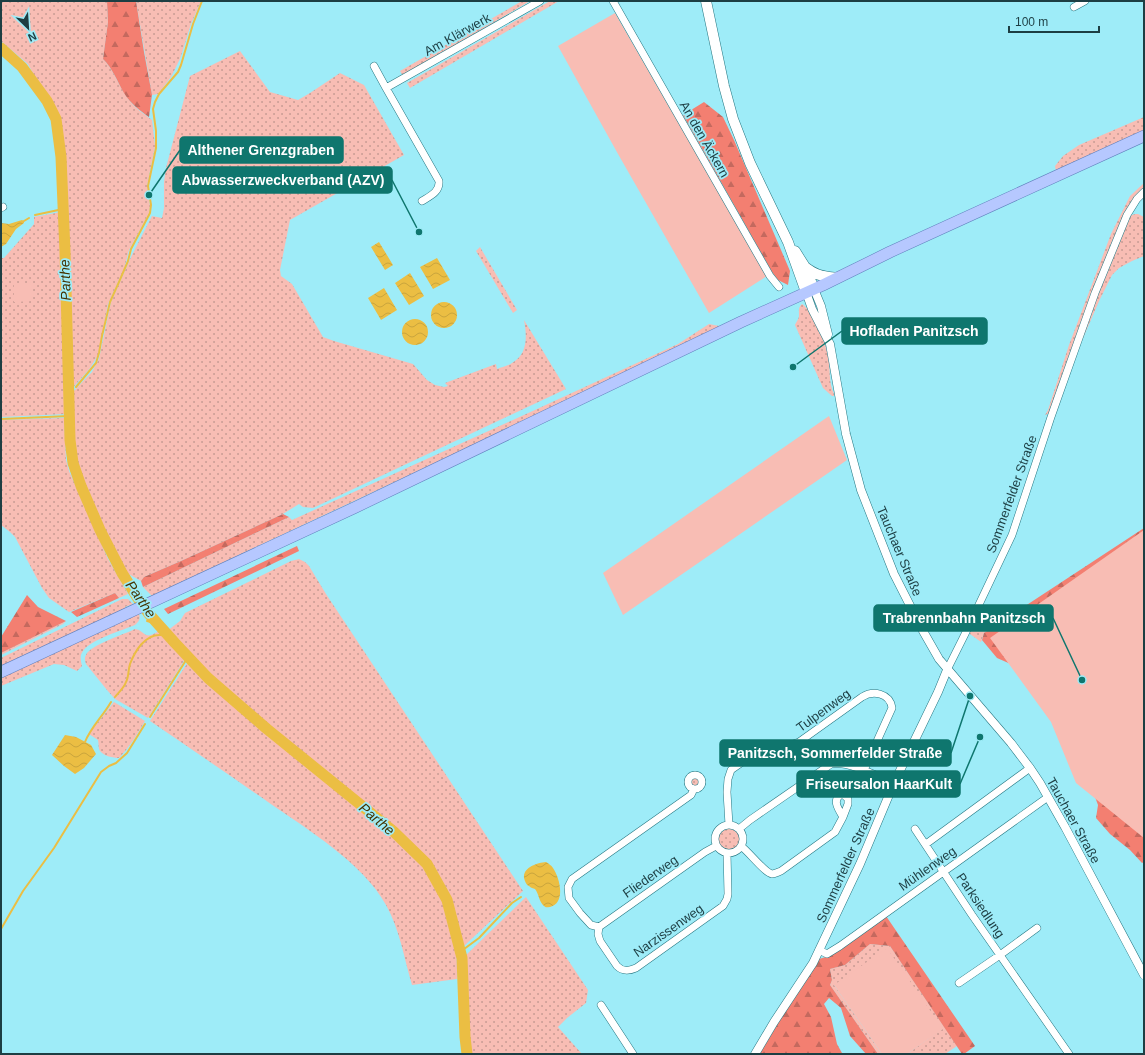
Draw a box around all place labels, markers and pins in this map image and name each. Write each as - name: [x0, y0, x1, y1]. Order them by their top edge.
- callout: Althener Grenzgraben: [180, 137, 343, 163]
- callout: Abwasserzweckverband (AZV): [173, 167, 392, 193]
- callout: Hofladen Panitzsch: [842, 318, 987, 344]
- callout: Trabrennbahn Panitzsch: [874, 605, 1053, 631]
- callout: Panitzsch, Sommerfelder Straße: [720, 740, 951, 766]
- callout: Friseursalon HaarKult: [797, 771, 960, 797]

